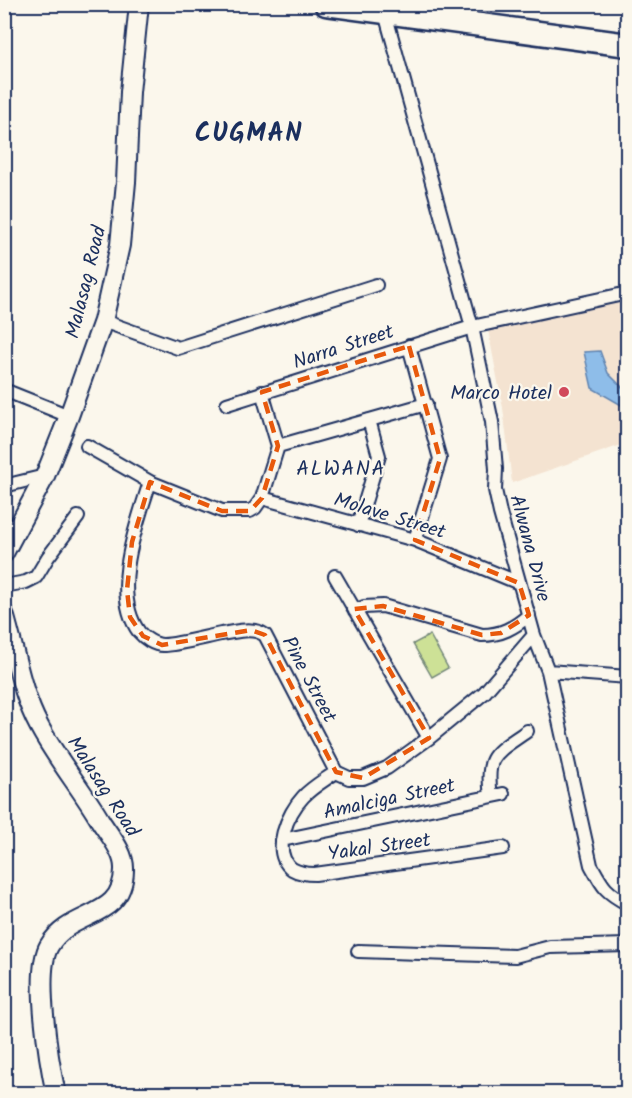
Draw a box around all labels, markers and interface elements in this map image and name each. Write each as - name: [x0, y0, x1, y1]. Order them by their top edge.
- district label: CUGMAN: [195, 113, 303, 155]
- street label: Malasag Road: [58, 222, 117, 342]
- street label: Narra Street: [289, 316, 398, 379]
- place label: Marco Hotel: [450, 378, 552, 410]
- marker: Marco Hotel: [557, 385, 571, 399]
- district label: ALWANA: [296, 453, 386, 486]
- street label: Molave Street: [330, 485, 449, 549]
- street label: Alwana Drive: [499, 491, 559, 606]
- street label: Pine Street: [272, 631, 345, 729]
- street label: Malasag Road: [58, 730, 148, 845]
- street label: Amalciga Street: [321, 770, 458, 829]
- street label: Yakal Street: [326, 825, 433, 871]

